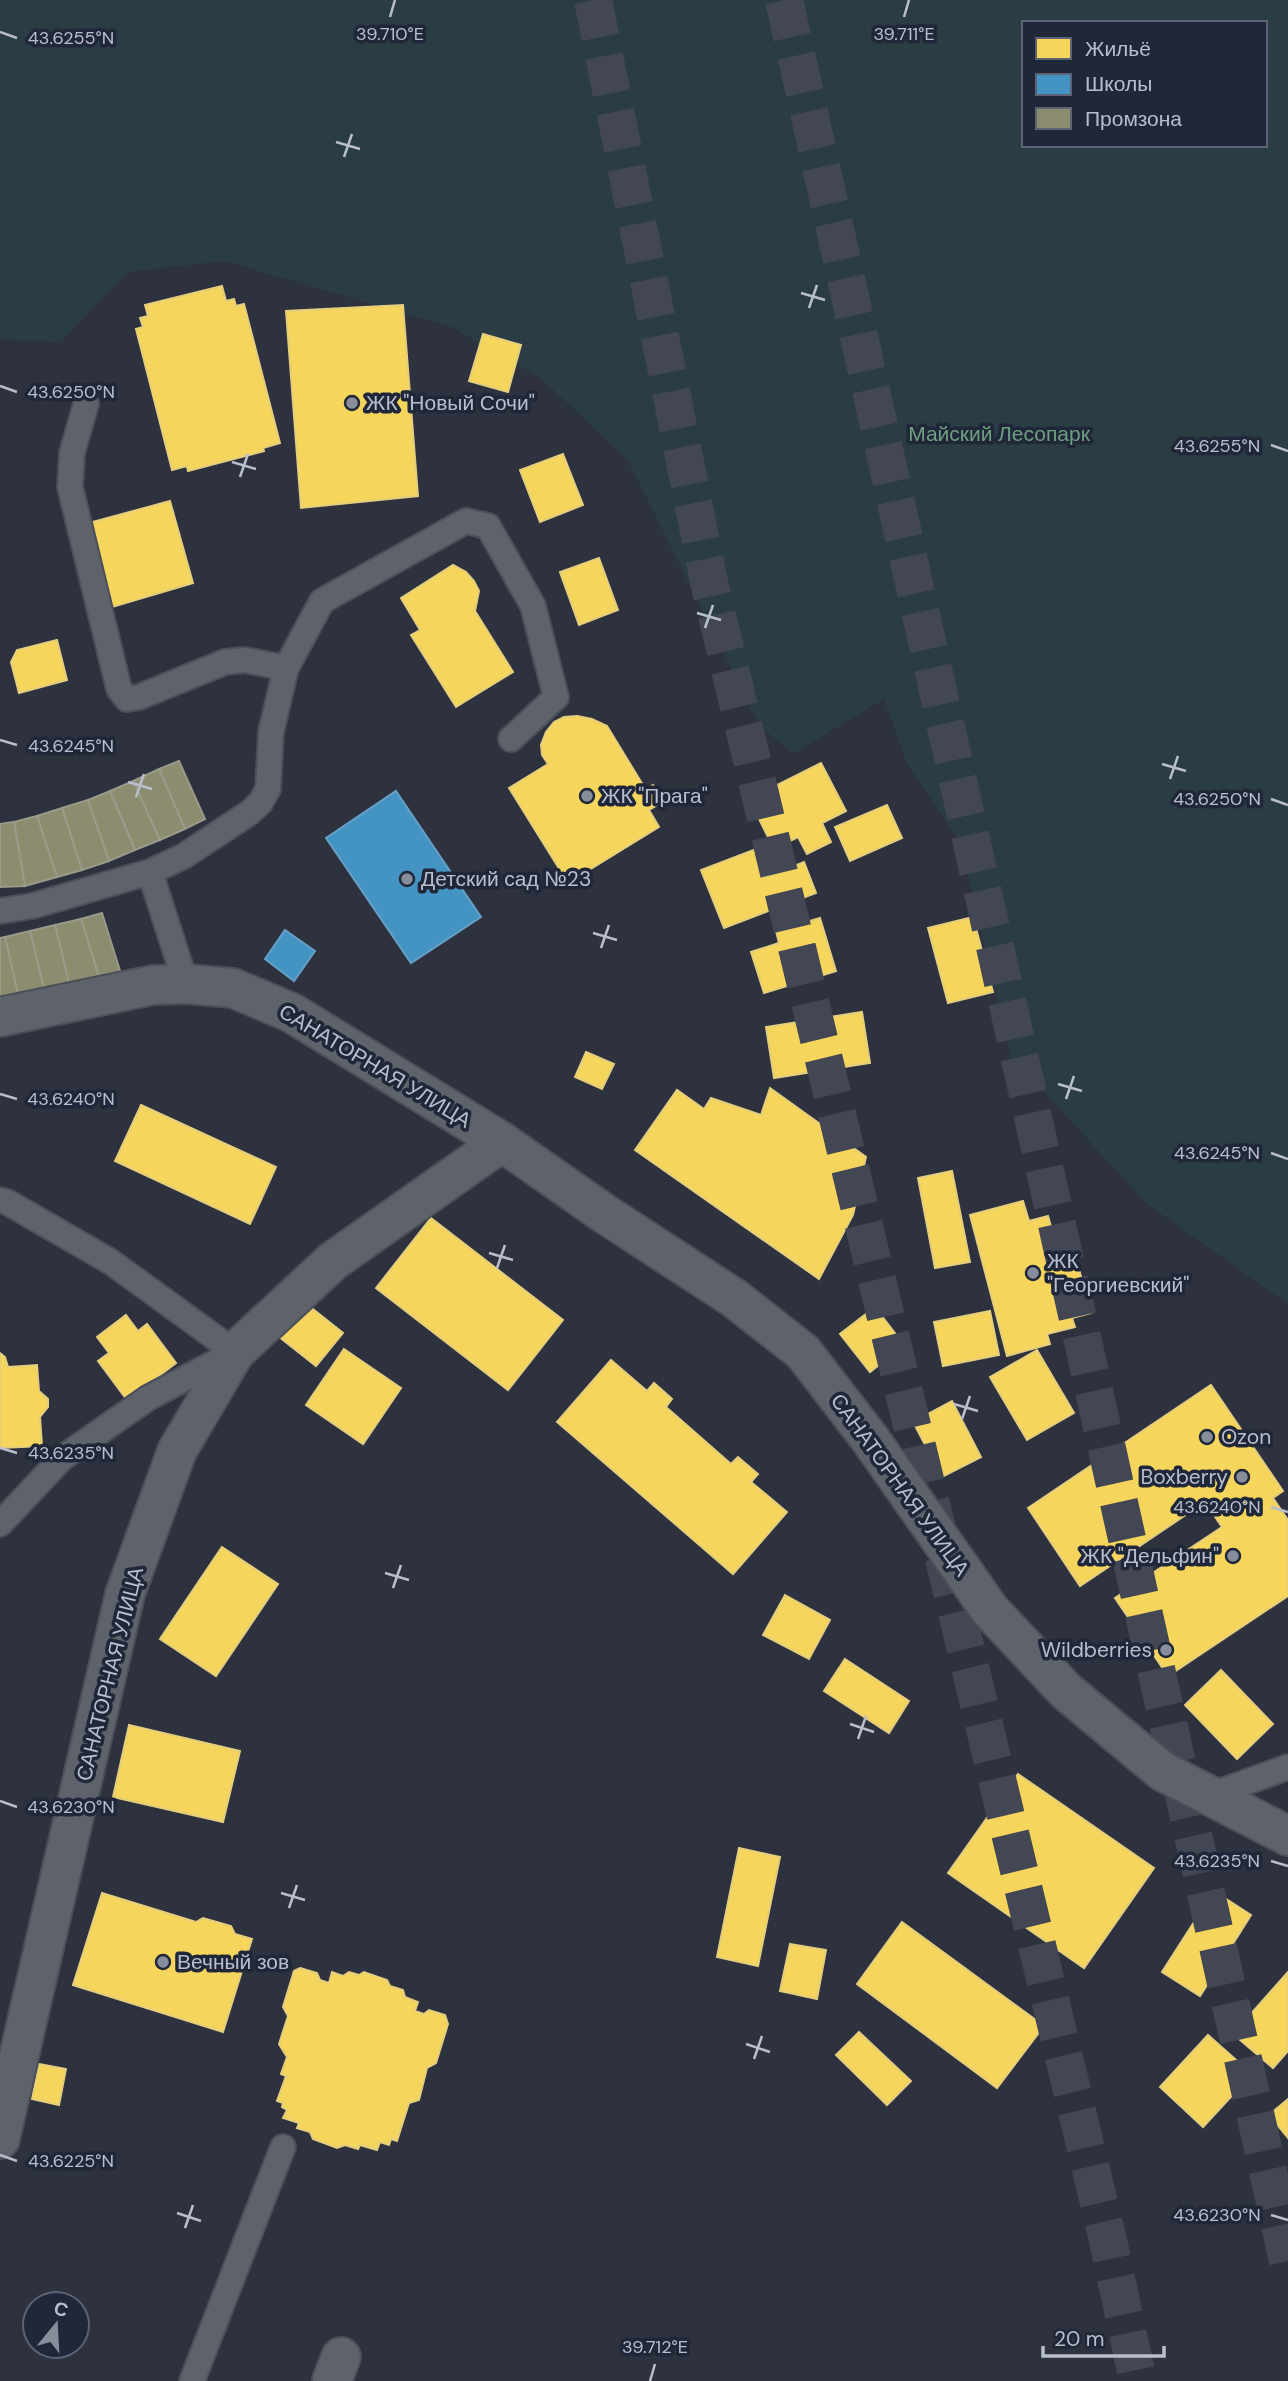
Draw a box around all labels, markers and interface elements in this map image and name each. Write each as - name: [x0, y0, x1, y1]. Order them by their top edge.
- legend: [1022, 21, 1267, 147]
- text: 39.710°E: [356, 22, 424, 46]
- text: 39.711°E: [873, 22, 935, 46]
- text: 43.6255°N: [28, 26, 114, 50]
- text: Жильё: [1085, 35, 1151, 63]
- text: Школы: [1085, 70, 1152, 98]
- text: Промзона: [1085, 105, 1182, 133]
- text: 43.6250°N: [27, 380, 115, 404]
- place label: ЖК "Новый Сочи": [366, 389, 535, 417]
- marker: ЖК "Новый Сочи": [344, 395, 360, 411]
- park label: Майский Лесопарк: [908, 420, 1091, 448]
- text: 43.6255°N: [1174, 434, 1260, 458]
- text: 43.6245°N: [28, 734, 114, 758]
- place label: ЖК "Прага": [601, 782, 708, 810]
- text: 43.6250°N: [1173, 787, 1261, 811]
- marker: ЖК "Прага": [579, 788, 595, 804]
- place label: Детский сад №23: [421, 865, 591, 893]
- marker: Детский сад №23: [399, 871, 415, 887]
- street label: САНАТОРНАЯ УЛИЦА: [274, 997, 476, 1135]
- text: 43.6240°N: [27, 1087, 115, 1111]
- text: 43.6245°N: [1174, 1141, 1260, 1165]
- place label: ЖК "Георгиевский": [1047, 1247, 1189, 1299]
- marker: ЖК "Георгиевский": [1025, 1265, 1041, 1281]
- street label: САНАТОРНАЯ УЛИЦА: [824, 1388, 976, 1582]
- place label: Ozon: [1221, 1423, 1271, 1451]
- marker: Ozon: [1199, 1429, 1215, 1445]
- text: 43.6235°N: [28, 1441, 114, 1465]
- place label: Boxberry: [1141, 1463, 1228, 1491]
- marker: Boxberry: [1234, 1469, 1250, 1485]
- text: 43.6240°N: [1173, 1495, 1261, 1519]
- place label: ЖК "Дельфин": [1081, 1542, 1219, 1570]
- marker: ЖК "Дельфин": [1225, 1548, 1241, 1564]
- street label: САНАТОРНАЯ УЛИЦА: [70, 1564, 150, 1784]
- place label: Wildberries: [1041, 1636, 1152, 1664]
- marker: Wildberries: [1158, 1642, 1174, 1658]
- text: 43.6230°N: [27, 1795, 115, 1819]
- text: 43.6235°N: [1174, 1849, 1260, 1873]
- place label: Вечный зов: [177, 1948, 289, 1976]
- marker: Вечный зов: [155, 1954, 171, 1970]
- text: 43.6225°N: [28, 2149, 114, 2173]
- text: 43.6230°N: [1173, 2203, 1261, 2227]
- north arrow: [21, 2290, 91, 2360]
- text: С: [51, 2295, 72, 2323]
- scale bar: [1043, 2314, 1164, 2358]
- text: 20 m: [1054, 2325, 1105, 2353]
- text: 39.712°E: [622, 2335, 688, 2359]

